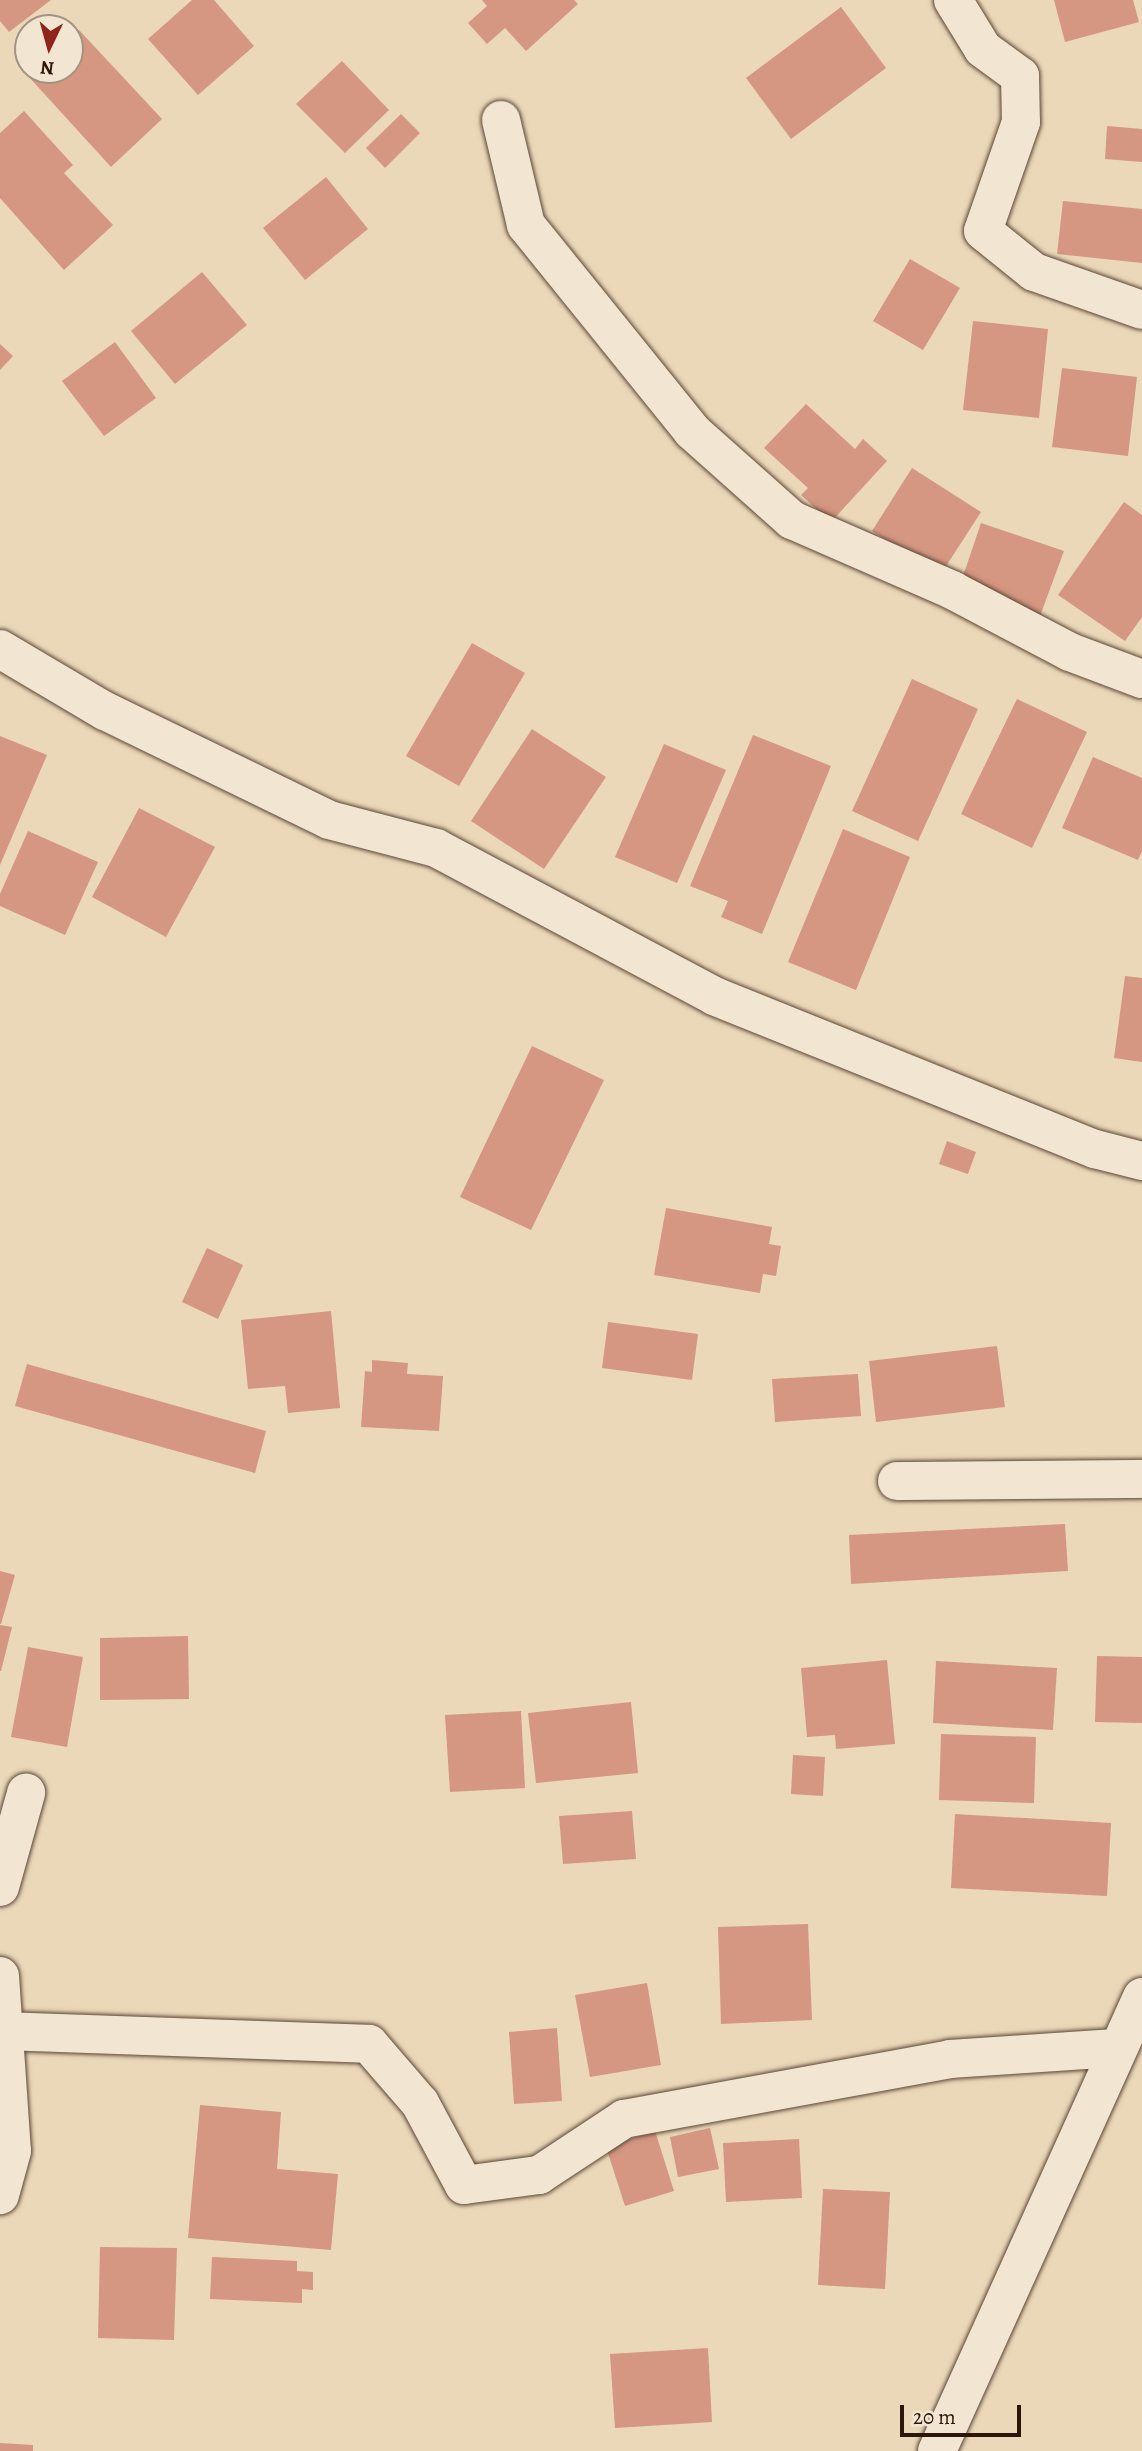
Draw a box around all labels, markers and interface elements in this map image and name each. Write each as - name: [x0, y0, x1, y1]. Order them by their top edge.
- north arrow: [14, 14, 84, 84]
- text: N: [39, 54, 55, 81]
- scale bar: [904, 2392, 1025, 2436]
- text: 20 m: [913, 2403, 956, 2431]

